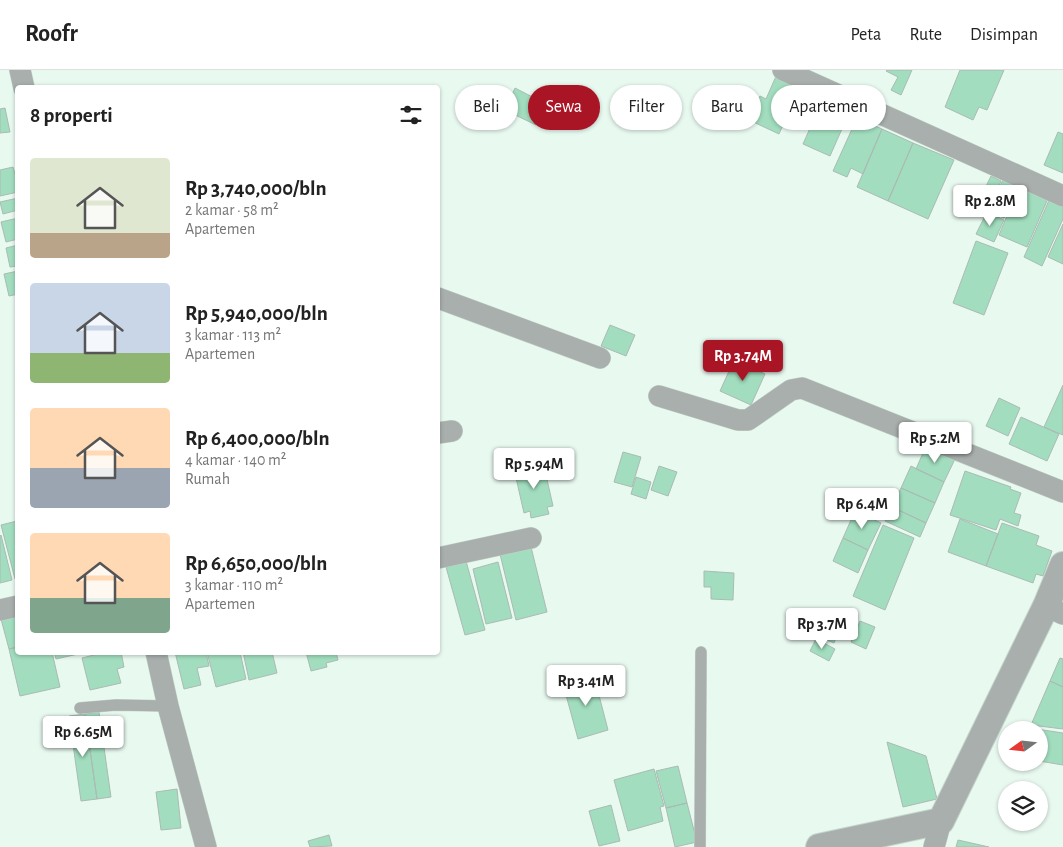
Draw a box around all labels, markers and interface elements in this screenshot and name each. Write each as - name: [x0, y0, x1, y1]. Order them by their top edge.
- text: Roofr: [25, 22, 78, 46]
- text: Peta: [850, 26, 881, 44]
- text: Rute: [909, 26, 942, 44]
- text: Disimpan: [970, 26, 1038, 44]
- chip: Beli: [455, 85, 518, 130]
- chip: Sewa: [528, 85, 600, 130]
- chip: Filter: [610, 85, 682, 130]
- chip: Baru: [692, 85, 761, 130]
- chip: Apartemen: [771, 85, 886, 130]
- icon: filters: [397, 101, 425, 129]
- text: 8 properti: [30, 105, 113, 126]
- icon: home: [70, 178, 130, 238]
- text: Rp 3,740,000/bln: [185, 178, 327, 199]
- pin: Rp 2.8M: [944, 184, 1036, 227]
- text: Rp 2.8M: [964, 193, 1016, 209]
- text: 2 kamar · 58 m²: [185, 202, 279, 218]
- text: Apartemen: [185, 221, 255, 237]
- icon: home: [70, 303, 130, 363]
- text: Rp 5,940,000/bln: [185, 303, 328, 324]
- text: 3 kamar · 113 m²: [185, 327, 281, 343]
- pin: Rp 3.74M: [691, 340, 795, 382]
- text: Apartemen: [185, 346, 255, 362]
- text: Rp 3.74M: [714, 348, 772, 364]
- pin: Rp 5.2M: [889, 422, 981, 464]
- icon: home: [70, 428, 130, 488]
- text: Rp 6,400,000/bln: [185, 428, 330, 449]
- text: Rp 5.2M: [910, 430, 960, 446]
- pin: Rp 5.94M: [482, 448, 586, 490]
- text: 4 kamar · 140 m²: [185, 452, 286, 468]
- text: Rp 5.94M: [505, 456, 563, 472]
- text: Rumah: [185, 471, 230, 487]
- pin: Rp 6.4M: [816, 488, 908, 530]
- text: Rp 6.4M: [836, 496, 888, 512]
- icon: home: [70, 553, 130, 613]
- text: Rp 6,650,000/bln: [185, 553, 327, 574]
- text: 3 kamar · 110 m²: [185, 577, 283, 593]
- text: Apartemen: [185, 596, 255, 612]
- pin: Rp 3.7M: [776, 608, 868, 650]
- text: Rp 3.7M: [797, 616, 847, 632]
- pin: Rp 3.41M: [534, 664, 638, 707]
- text: Rp 3.41M: [558, 673, 614, 689]
- pin: Rp 6.65M: [31, 716, 135, 758]
- north arrow: [998, 721, 1048, 771]
- map controls: [998, 721, 1048, 831]
- text: Rp 6.65M: [54, 724, 112, 740]
- button: layers: [998, 781, 1048, 831]

